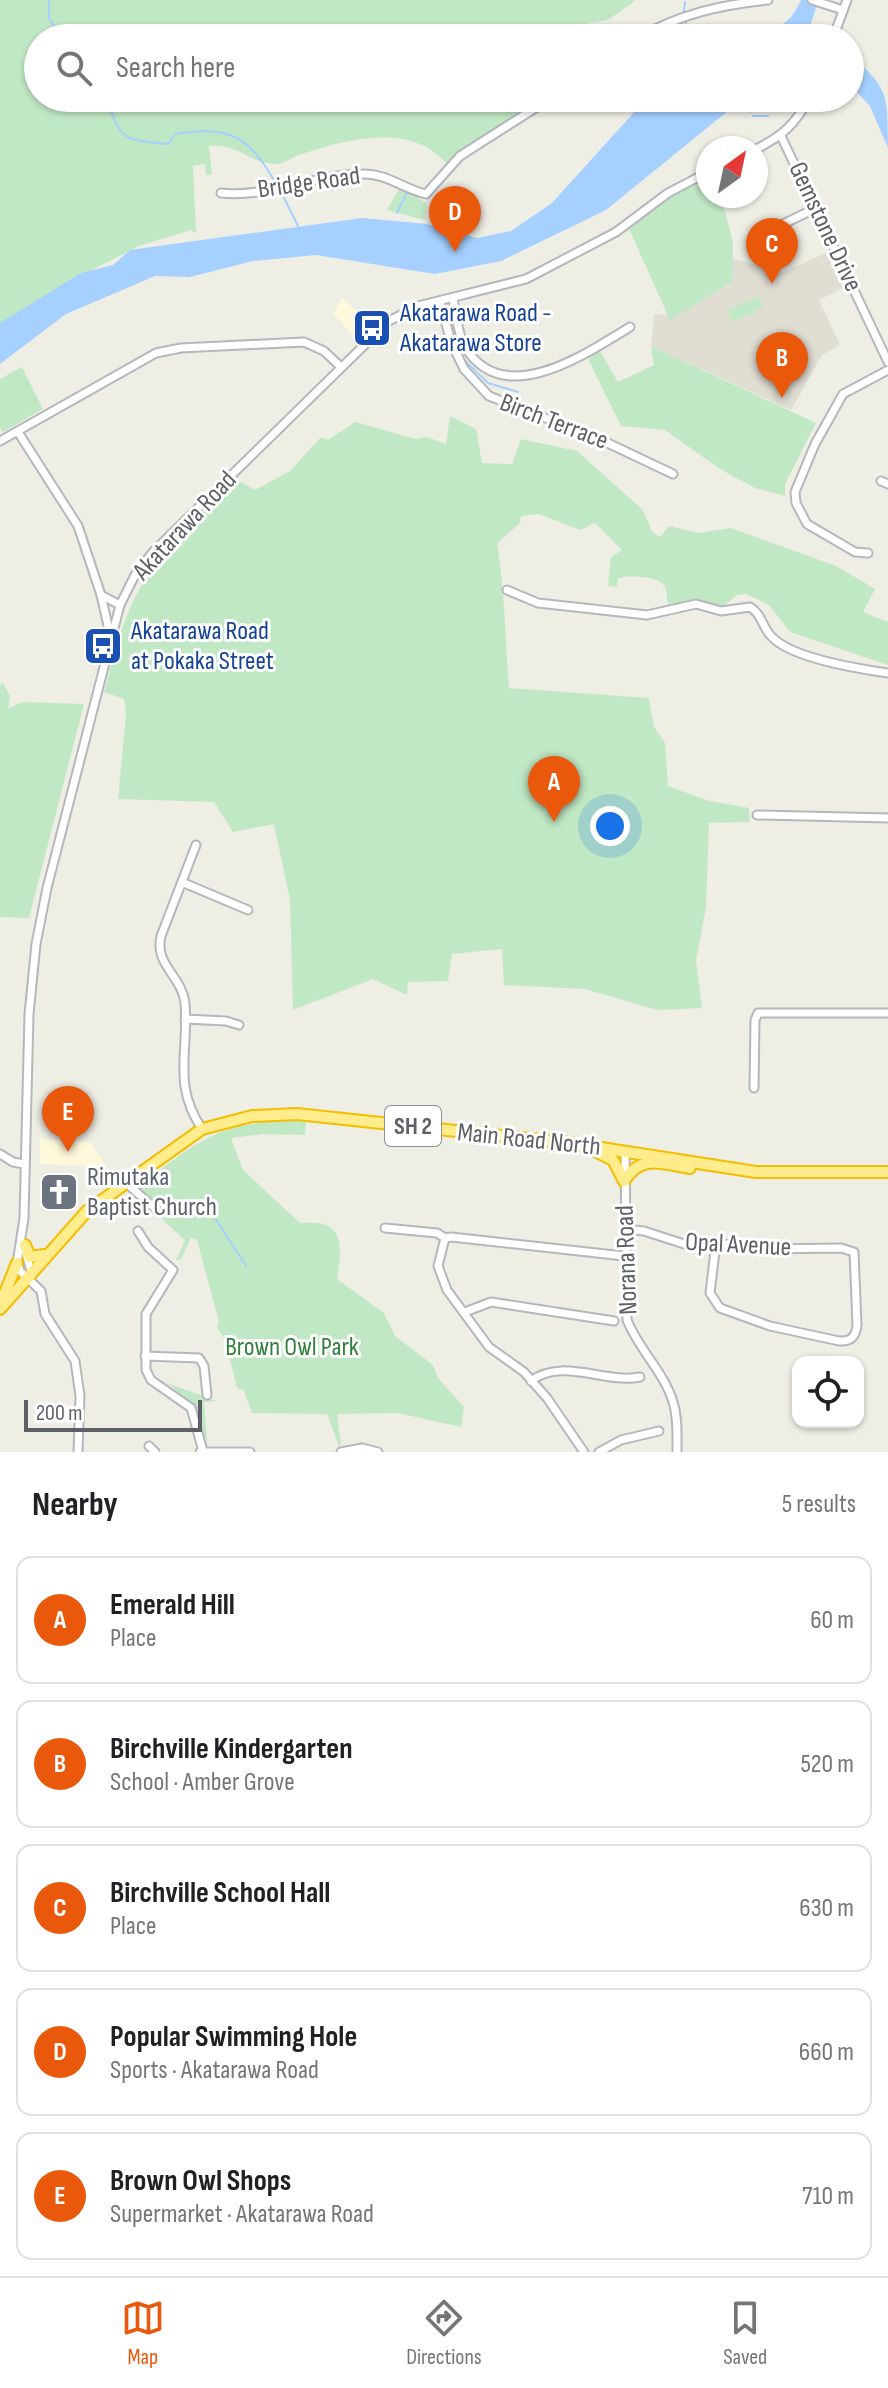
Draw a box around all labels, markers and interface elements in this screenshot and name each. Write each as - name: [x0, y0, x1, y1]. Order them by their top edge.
- search box: [24, 24, 864, 112]
- icon: search: [52, 46, 96, 90]
- text: Search here: [116, 50, 235, 86]
- north arrow: [696, 136, 768, 208]
- street label: Gemstone Drive: [782, 157, 868, 297]
- street label: Bridge Road: [256, 160, 362, 206]
- pin: D: [429, 186, 481, 252]
- pin: C: [746, 218, 798, 284]
- place label: Akatarawa Road - Akatarawa Store: [399, 298, 552, 359]
- bus stop icon: Akatarawa Road - Akatarawa Store: [351, 307, 393, 349]
- pin: B: [756, 332, 808, 398]
- street label: Birch Terrace: [495, 387, 613, 457]
- street label: Akatarawa Road: [126, 465, 243, 588]
- place label: Akatarawa Road at Pokaka Street: [130, 616, 274, 677]
- bus stop icon: Akatarawa Road at Pokaka Street: [82, 625, 124, 667]
- pin: A: [528, 756, 580, 822]
- your location: [590, 806, 630, 846]
- pin: E: [42, 1086, 94, 1152]
- road number: SH 2: [385, 1106, 441, 1146]
- street label: Main Road North: [456, 1117, 602, 1163]
- place label: Rimutaka Baptist Church: [87, 1162, 217, 1223]
- church icon: Rimutaka Baptist Church: [38, 1171, 80, 1213]
- street label: Norana Road: [610, 1205, 644, 1315]
- street label: Opal Avenue: [684, 1227, 792, 1263]
- park label: Brown Owl Park: [225, 1332, 359, 1363]
- map controls: [792, 1356, 864, 1428]
- button: locate: [792, 1356, 864, 1428]
- scale bar: [24, 1396, 202, 1432]
- text: 200 m: [36, 1400, 82, 1427]
- text: Nearby: [32, 1484, 118, 1525]
- text: 5 results: [782, 1489, 856, 1520]
- text: Emerald Hill: [110, 1587, 235, 1623]
- text: A: [54, 1605, 66, 1636]
- text: 60 m: [810, 1605, 854, 1636]
- text: Place: [110, 1623, 157, 1654]
- text: Birchville Kindergarten: [110, 1731, 352, 1767]
- text: B: [54, 1749, 66, 1780]
- text: 520 m: [800, 1749, 854, 1780]
- text: School · Amber Grove: [110, 1767, 295, 1798]
- text: Birchville School Hall: [110, 1875, 330, 1911]
- text: C: [53, 1893, 67, 1924]
- text: 630 m: [799, 1893, 854, 1924]
- text: Place: [110, 1911, 157, 1942]
- text: Popular Swimming Hole: [110, 2019, 357, 2055]
- text: D: [53, 2037, 67, 2068]
- text: 660 m: [799, 2037, 854, 2068]
- text: Sports · Akatarawa Road: [110, 2055, 319, 2086]
- text: Brown Owl Shops: [110, 2163, 291, 2199]
- text: E: [54, 2181, 66, 2212]
- text: 710 m: [802, 2181, 854, 2212]
- text: Supermarket · Akatarawa Road: [110, 2199, 374, 2230]
- tab: Map: [121, 2296, 165, 2371]
- tab: Directions: [406, 2296, 482, 2371]
- tab: Saved: [723, 2296, 767, 2371]

